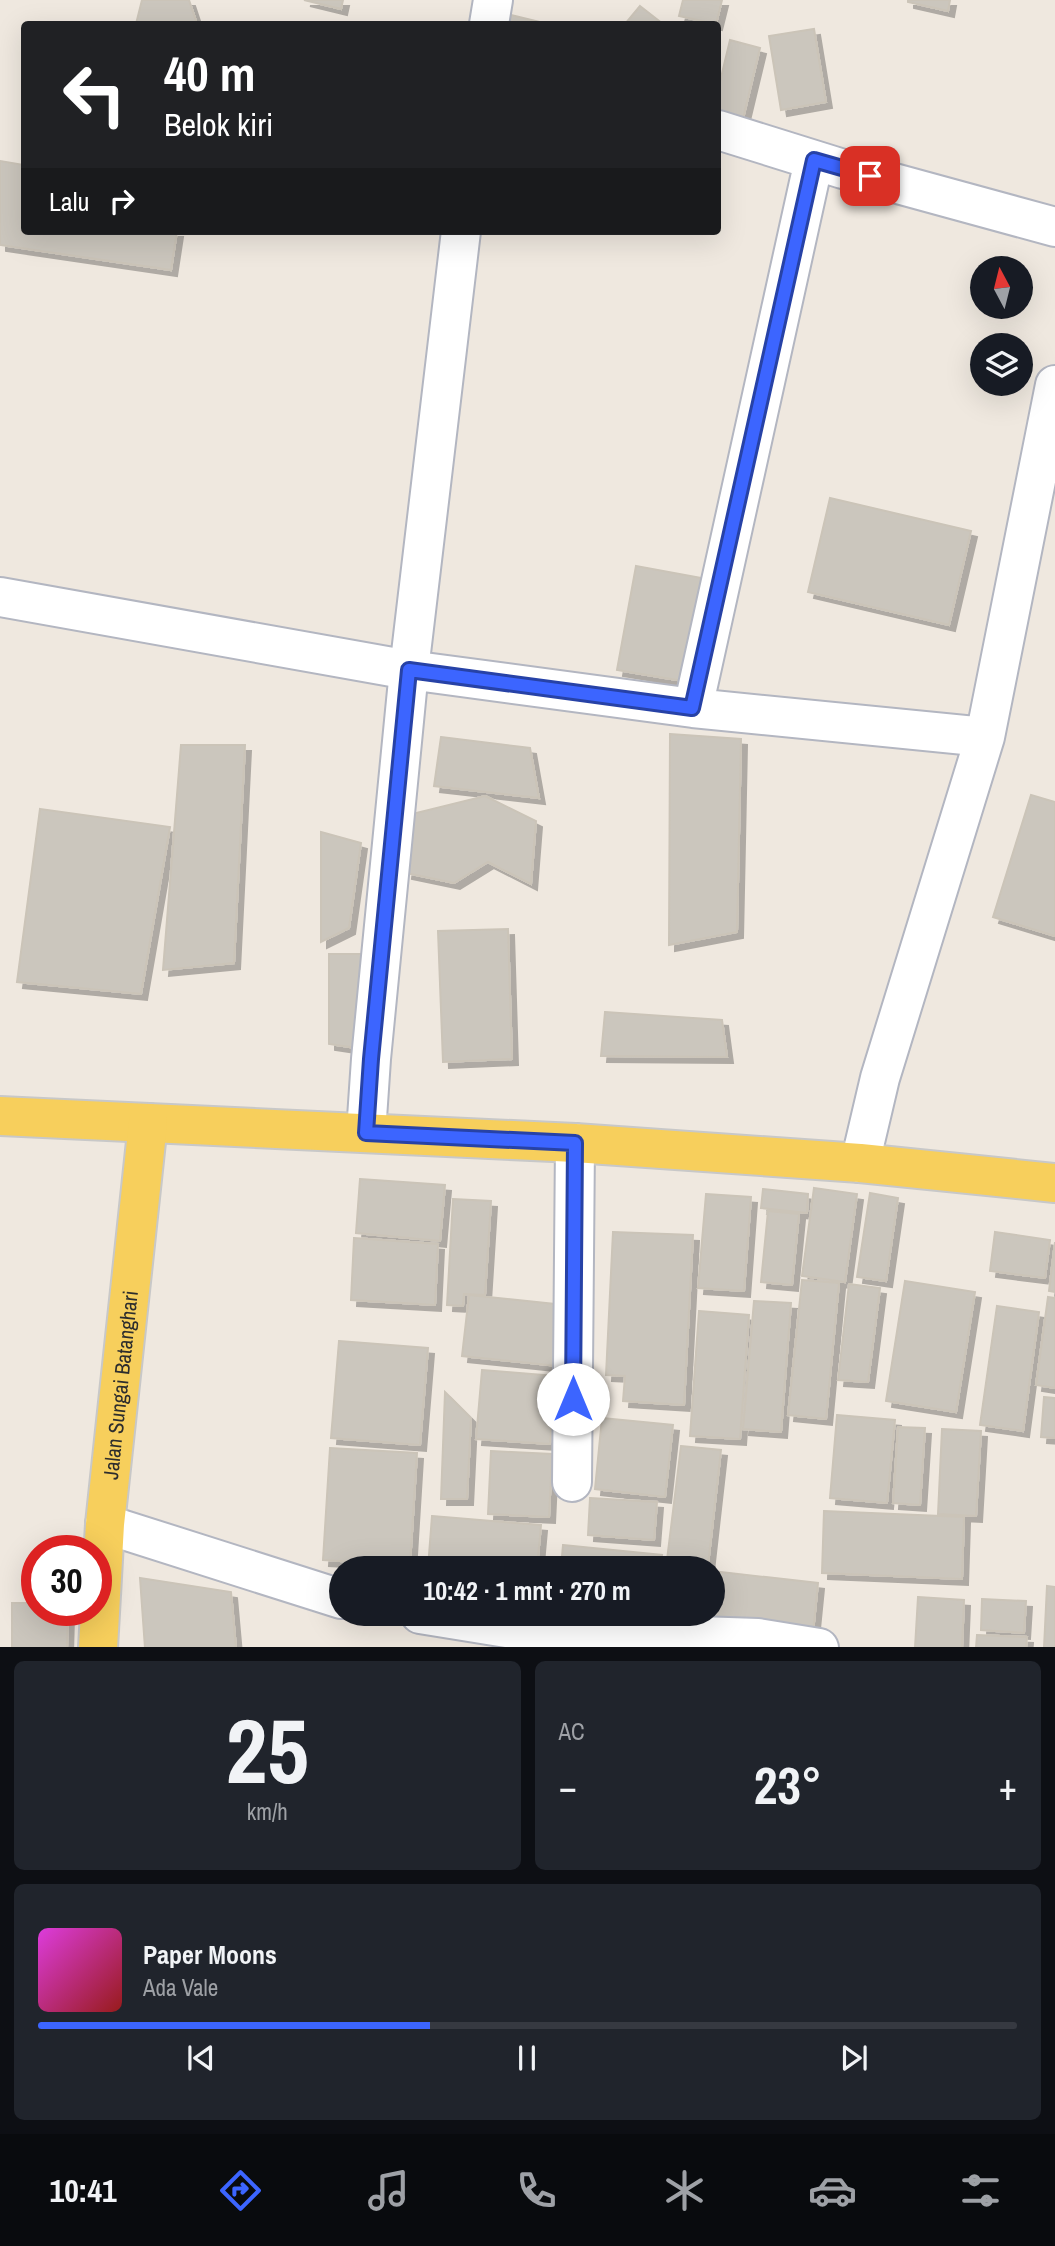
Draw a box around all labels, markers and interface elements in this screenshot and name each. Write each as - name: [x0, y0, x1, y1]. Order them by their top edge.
- text: 40 m: [164, 40, 256, 106]
- icon: left: [49, 49, 140, 140]
- text: Belok kiri: [164, 103, 273, 146]
- pin: [840, 146, 900, 206]
- icon: arrive: [851, 157, 889, 195]
- icon: right: [103, 182, 141, 220]
- text: Lalu: [49, 184, 89, 219]
- north arrow: [970, 256, 1032, 318]
- map controls: [970, 256, 1033, 396]
- button: layers: [970, 333, 1033, 396]
- street label: Jalan Sungai Batanghari: [95, 1289, 144, 1481]
- position arrow: [536, 1362, 610, 1436]
- speed limit sign: 30: [21, 1535, 112, 1626]
- text: 10:42 · 1 mnt · 270 m: [423, 1573, 631, 1608]
- text: 25: [226, 1689, 309, 1811]
- text: AC: [559, 1716, 585, 1747]
- text: 23°: [754, 1750, 822, 1820]
- text: −: [559, 1761, 577, 1812]
- text: +: [999, 1761, 1017, 1812]
- text: km/h: [247, 1796, 288, 1827]
- text: Paper Moons: [143, 1937, 277, 1972]
- text: Ada Vale: [143, 1972, 218, 2003]
- icon: previous: [182, 2039, 220, 2077]
- icon: pause: [508, 2039, 546, 2077]
- icon: next: [835, 2039, 873, 2077]
- icon: directions: [216, 2166, 265, 2215]
- icon: music: [364, 2166, 413, 2215]
- icon: phone: [512, 2166, 561, 2215]
- icon: climate: [660, 2166, 709, 2215]
- icon: car: [808, 2166, 857, 2215]
- icon: filters: [956, 2166, 1005, 2215]
- text: 10:41: [50, 2169, 117, 2212]

